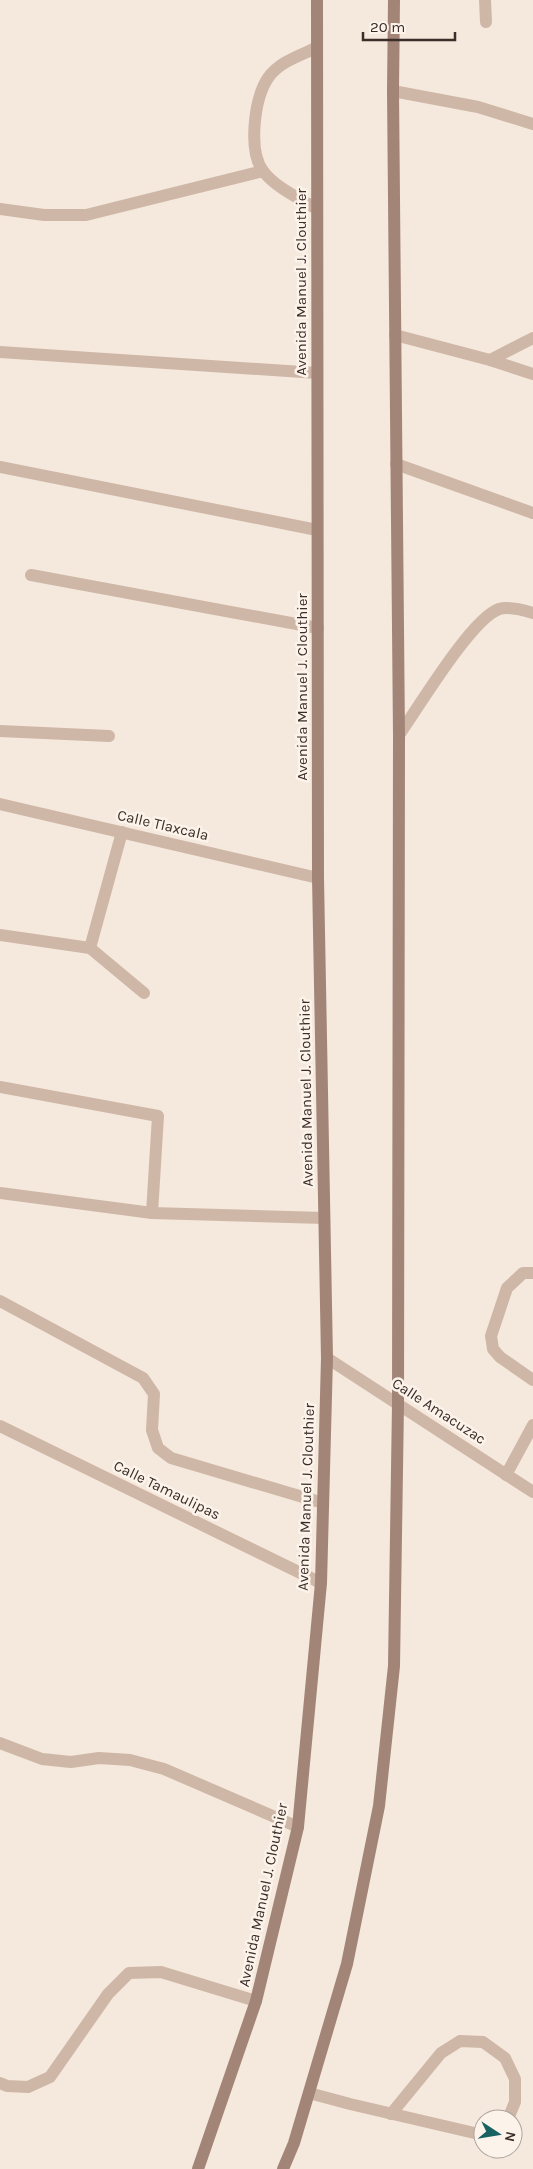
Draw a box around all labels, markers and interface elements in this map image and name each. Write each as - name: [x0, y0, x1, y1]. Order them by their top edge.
- scale bar: [363, 10, 456, 42]
- text: 20 m: [370, 18, 405, 36]
- street label: Avenida Manuel J. Clouthier: [292, 188, 310, 376]
- street label: Avenida Manuel J. Clouthier: [293, 593, 311, 781]
- street label: Calle Tlaxcala: [116, 806, 210, 844]
- street label: Avenida Manuel J. Clouthier: [295, 998, 317, 1187]
- street label: Calle Amacuzac: [389, 1374, 489, 1448]
- street label: Avenida Manuel J. Clouthier: [294, 1402, 318, 1591]
- street label: Calle Tamaulipas: [111, 1456, 223, 1524]
- street label: Avenida Manuel J. Clouthier: [235, 1801, 291, 1989]
- north arrow: [473, 2109, 523, 2159]
- text: N: [501, 2130, 520, 2143]

